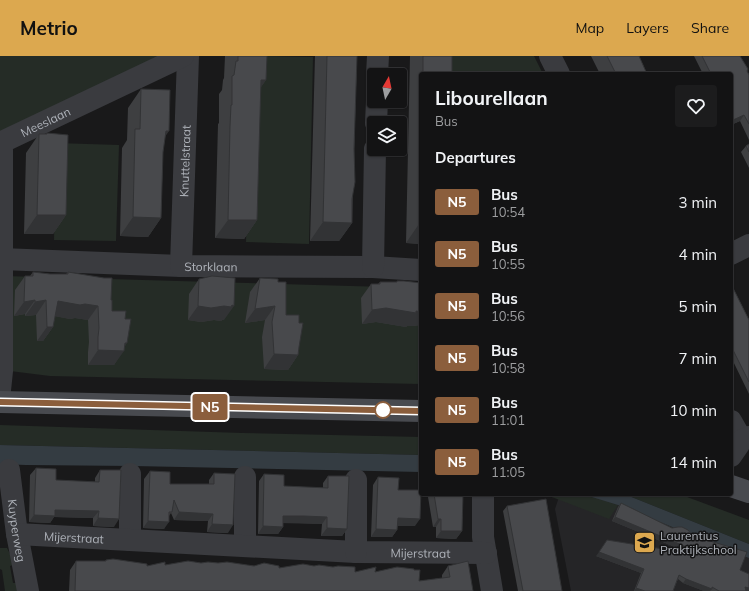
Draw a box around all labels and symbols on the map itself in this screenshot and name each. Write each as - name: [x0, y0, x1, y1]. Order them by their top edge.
- north arrow: [367, 68, 407, 108]
- street label: Meeslaan: [18, 103, 73, 140]
- street label: Knuttelstraat: [176, 125, 193, 197]
- street label: Storklaan: [184, 259, 238, 274]
- line badge: N5: [192, 394, 228, 420]
- unlabelled marker: [374, 401, 392, 419]
- street label: Kuyperweg: [5, 498, 30, 563]
- street label: Mijerstraat: [44, 528, 104, 546]
- place label: Laurentius Praktijkschool: [660, 528, 737, 557]
- school or university icon: Laurentius Praktijkschool: [631, 529, 657, 555]
- street label: Mijerstraat: [391, 545, 451, 560]

